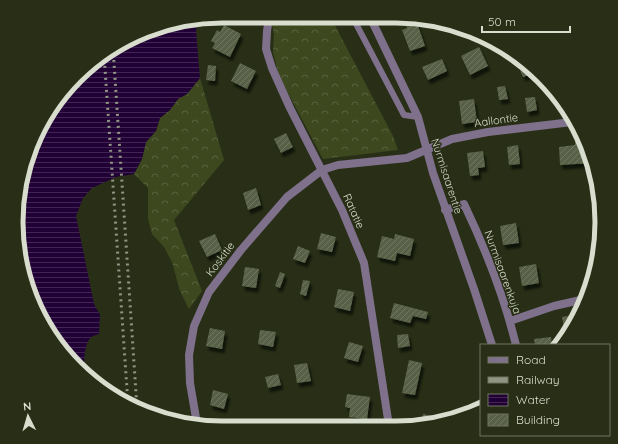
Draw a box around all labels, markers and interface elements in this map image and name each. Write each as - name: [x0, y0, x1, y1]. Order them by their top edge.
- scale bar: [482, 8, 570, 34]
- text: 50 m: [488, 14, 516, 29]
- street label: Aallontie: [473, 110, 519, 130]
- street label: Nurmisaarentie: [428, 137, 466, 215]
- street label: Ratatie: [340, 191, 368, 231]
- street label: Nurmisaarenkuja: [481, 228, 525, 316]
- street label: Koskitie: [203, 239, 237, 279]
- legend: [480, 344, 610, 436]
- text: Road: [516, 352, 546, 367]
- text: Railway: [516, 372, 560, 387]
- text: Water: [516, 392, 551, 407]
- north arrow: [8, 396, 48, 436]
- text: N: [22, 399, 32, 413]
- text: Building: [516, 412, 560, 427]

